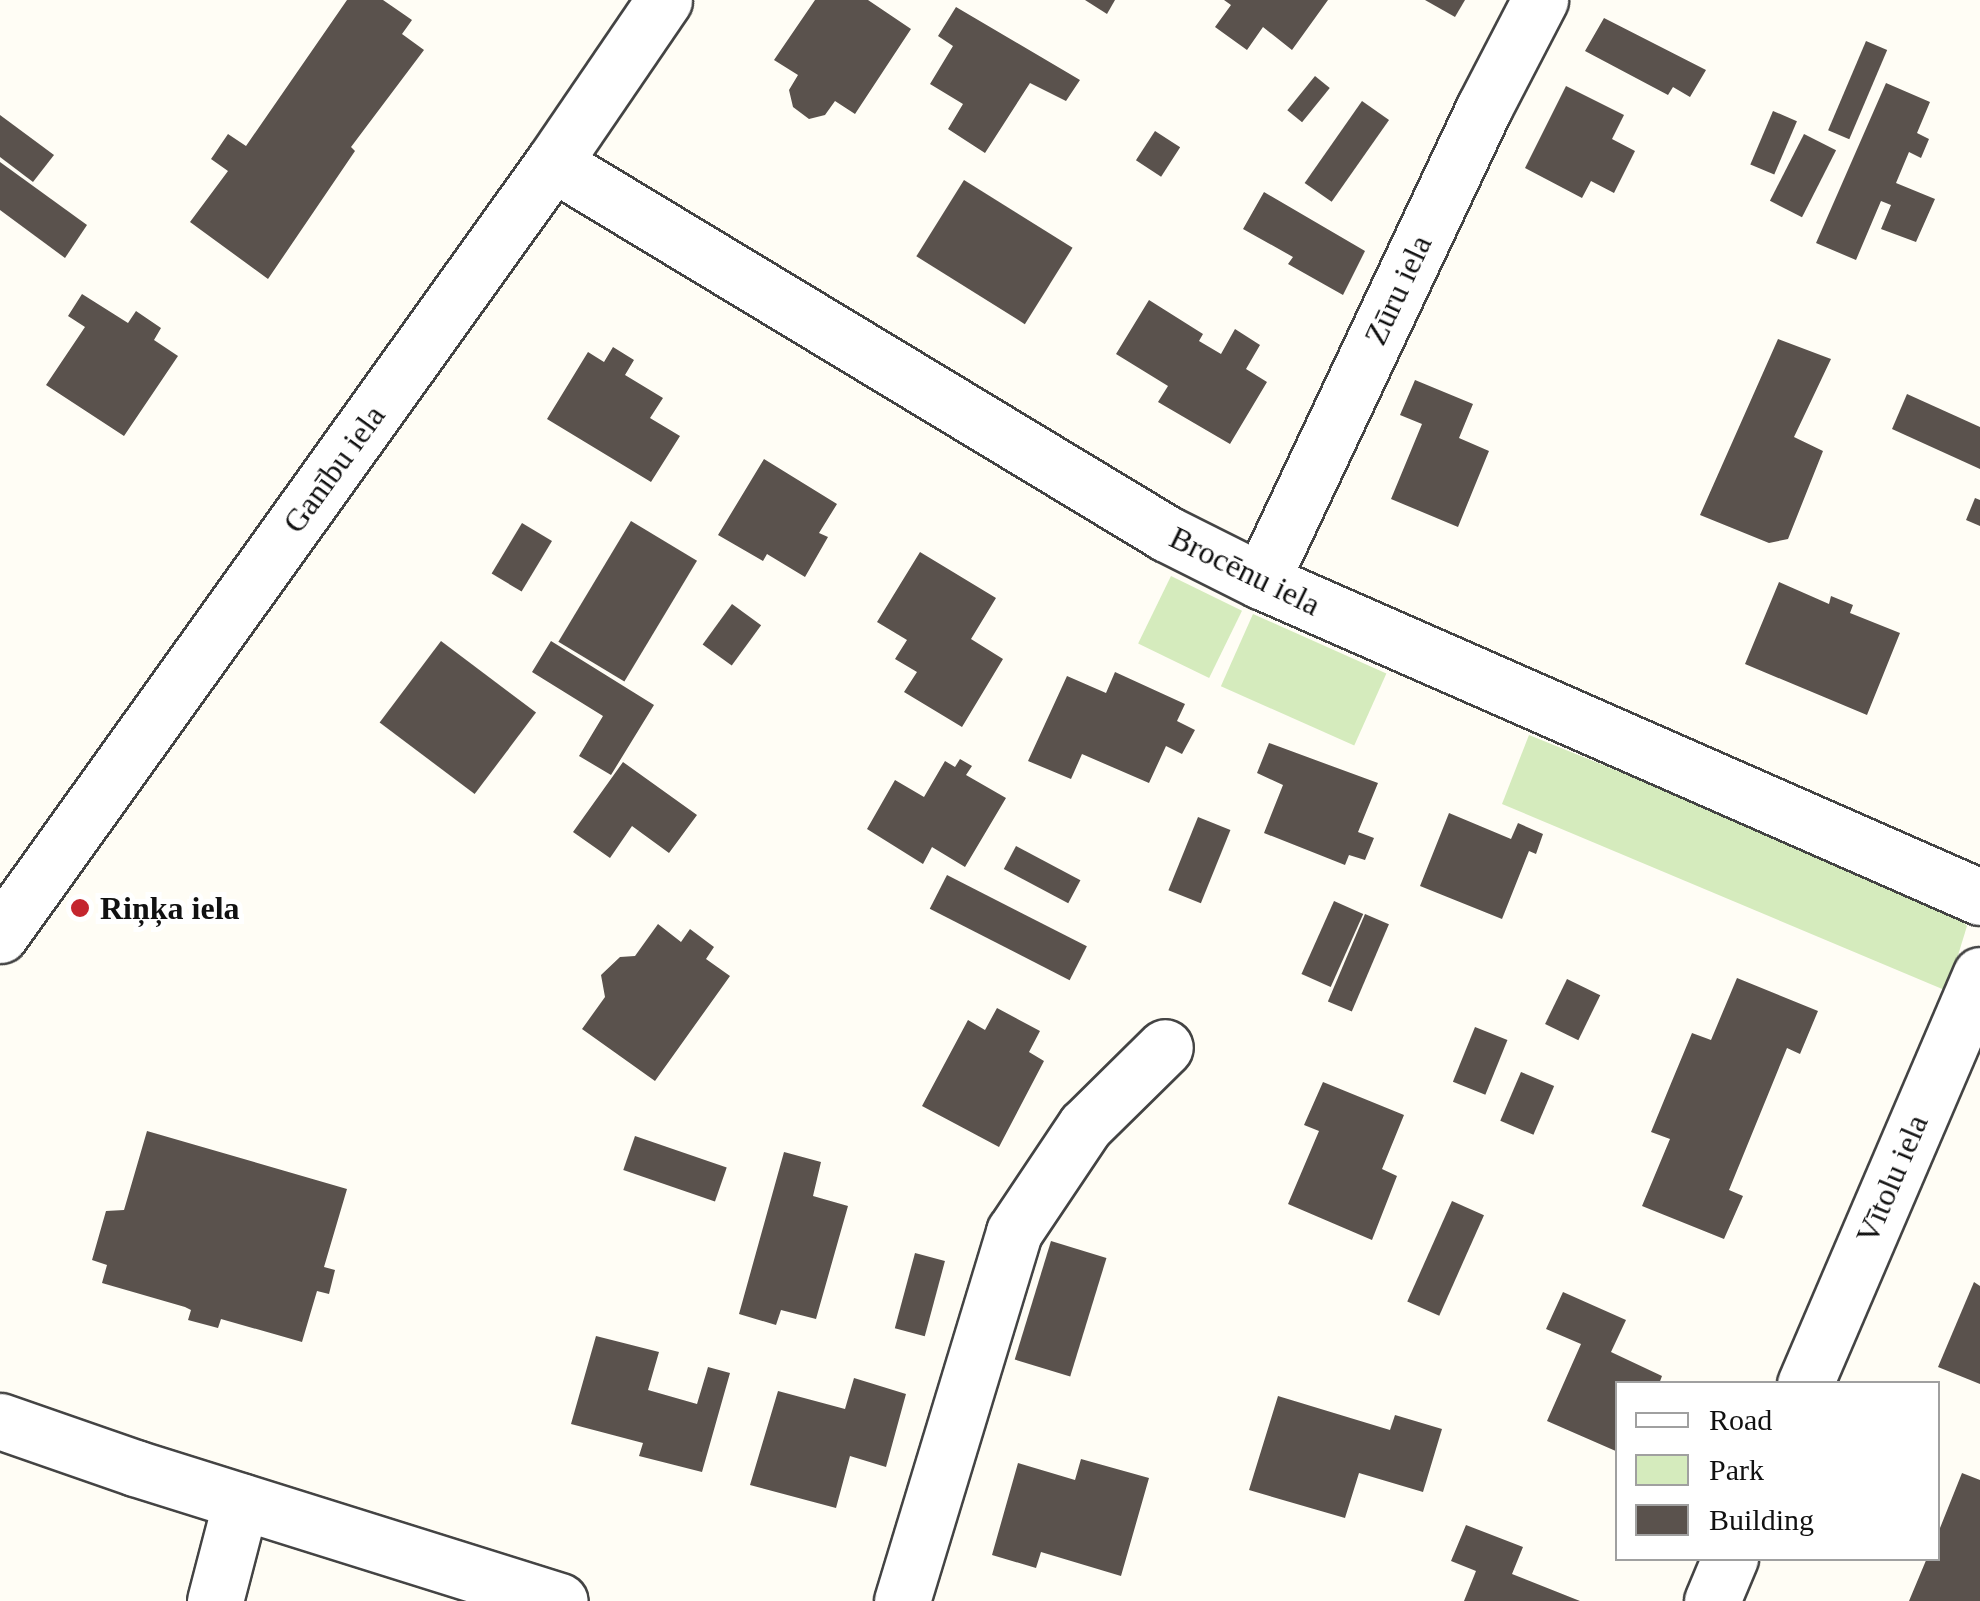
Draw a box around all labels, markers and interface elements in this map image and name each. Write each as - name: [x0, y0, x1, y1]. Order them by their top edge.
- street label: Zūru iela: [1356, 229, 1440, 351]
- street label: Ganību iela: [275, 398, 393, 540]
- street label: Brocēnu iela: [1164, 518, 1326, 624]
- place label: Riņķa iela: [100, 889, 240, 927]
- marker: Riņķa iela: [69, 897, 91, 919]
- street label: Vītolu iela: [1848, 1109, 1936, 1249]
- legend: [1615, 1381, 1940, 1561]
- text: Road: [1709, 1403, 1772, 1436]
- text: Park: [1709, 1453, 1764, 1486]
- text: Building: [1709, 1503, 1814, 1536]

